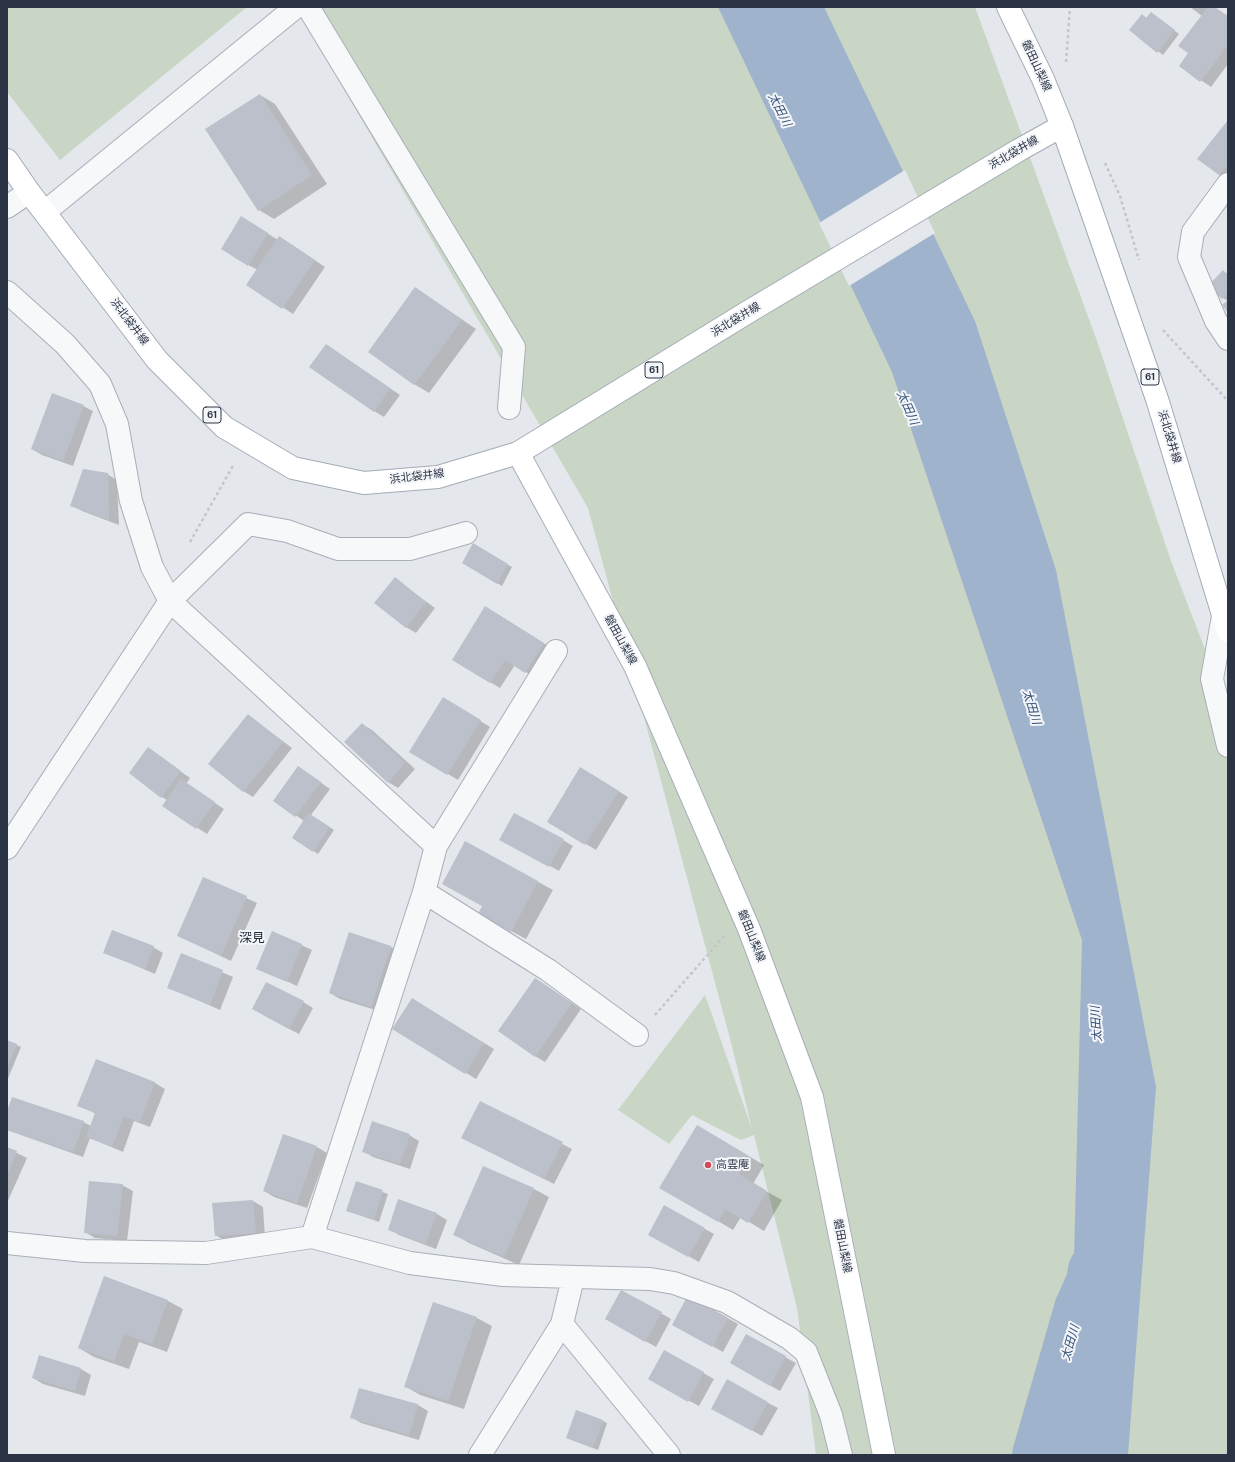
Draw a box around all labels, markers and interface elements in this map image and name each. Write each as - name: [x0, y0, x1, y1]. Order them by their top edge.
- street label: 磐田山梨線: [1018, 38, 1054, 94]
- water label: 太田川: [764, 91, 794, 129]
- street label: 浜北袋井線: [987, 134, 1041, 172]
- street label: 浜北袋井線: [107, 296, 151, 348]
- street label: 浜北袋井線: [709, 300, 763, 340]
- road number: 61: [645, 362, 663, 378]
- road number: 61: [1141, 369, 1159, 385]
- water label: 太田川: [893, 389, 921, 427]
- road number: 61: [203, 407, 221, 423]
- street label: 浜北袋井線: [1155, 409, 1183, 465]
- street label: 浜北袋井線: [389, 467, 445, 487]
- street label: 磐田山梨線: [601, 613, 639, 667]
- water label: 太田川: [1019, 688, 1043, 726]
- street label: 磐田山梨線: [735, 908, 767, 964]
- district label: 深見: [239, 931, 265, 947]
- water label: 太田川: [1089, 1006, 1105, 1042]
- place label: 高雲庵: [716, 1158, 749, 1172]
- marker: 高雲庵: [703, 1160, 713, 1170]
- street label: 磐田山梨線: [830, 1218, 854, 1274]
- water label: 太田川: [1059, 1324, 1083, 1362]

